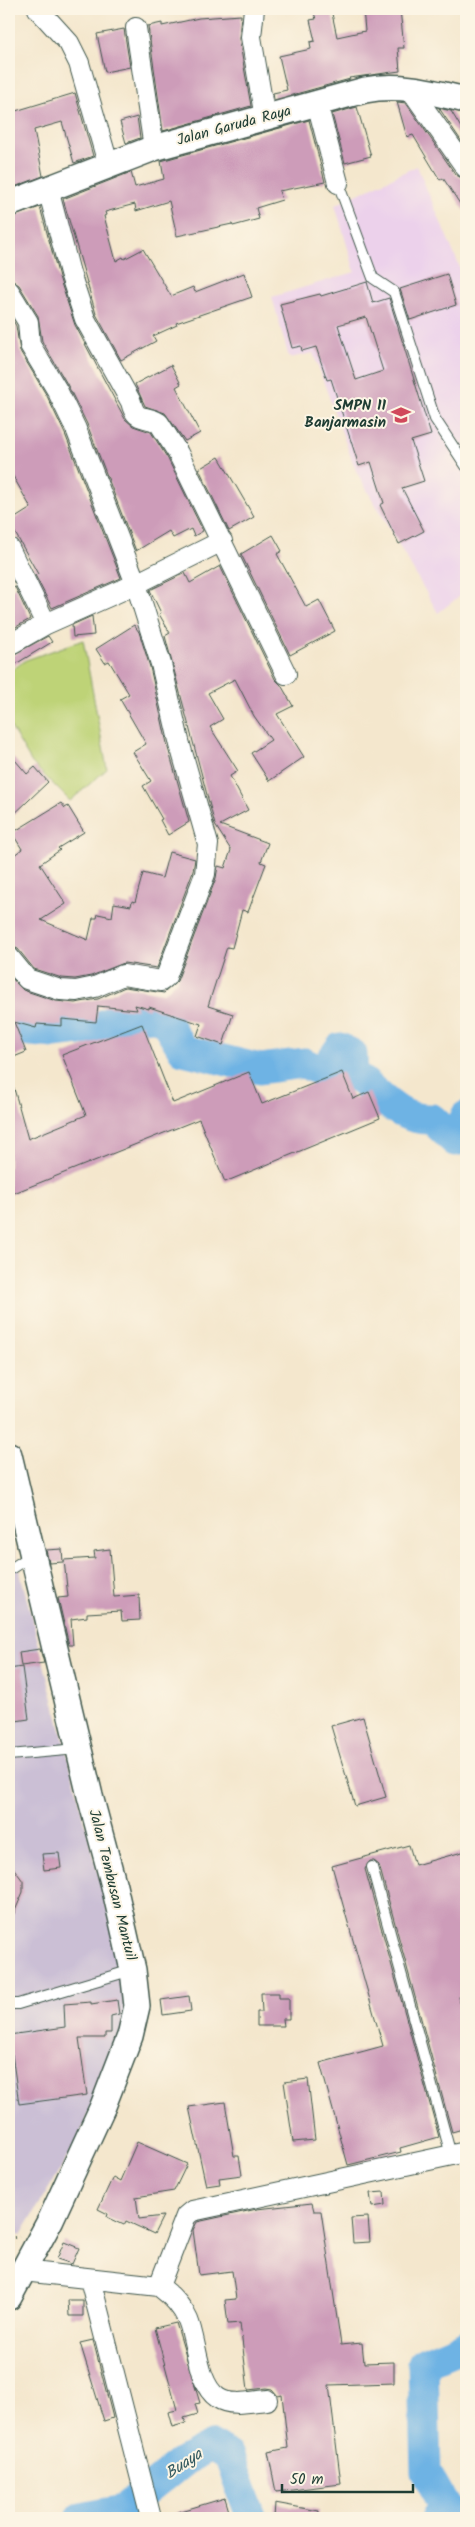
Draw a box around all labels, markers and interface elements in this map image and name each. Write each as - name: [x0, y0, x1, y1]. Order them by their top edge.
- street label: Jalan Garuda Raya: [174, 99, 294, 153]
- place label: SMPN 11 Banjarmasin: [305, 394, 386, 435]
- school or university icon: SMPN 11 Banjarmasin: [390, 404, 412, 426]
- street label: Jalan Tembusan Mantuil: [82, 1807, 142, 1963]
- water label: Buaya: [160, 2442, 209, 2486]
- scale bar: [282, 2462, 414, 2494]
- text: 50 m: [290, 2468, 324, 2492]

